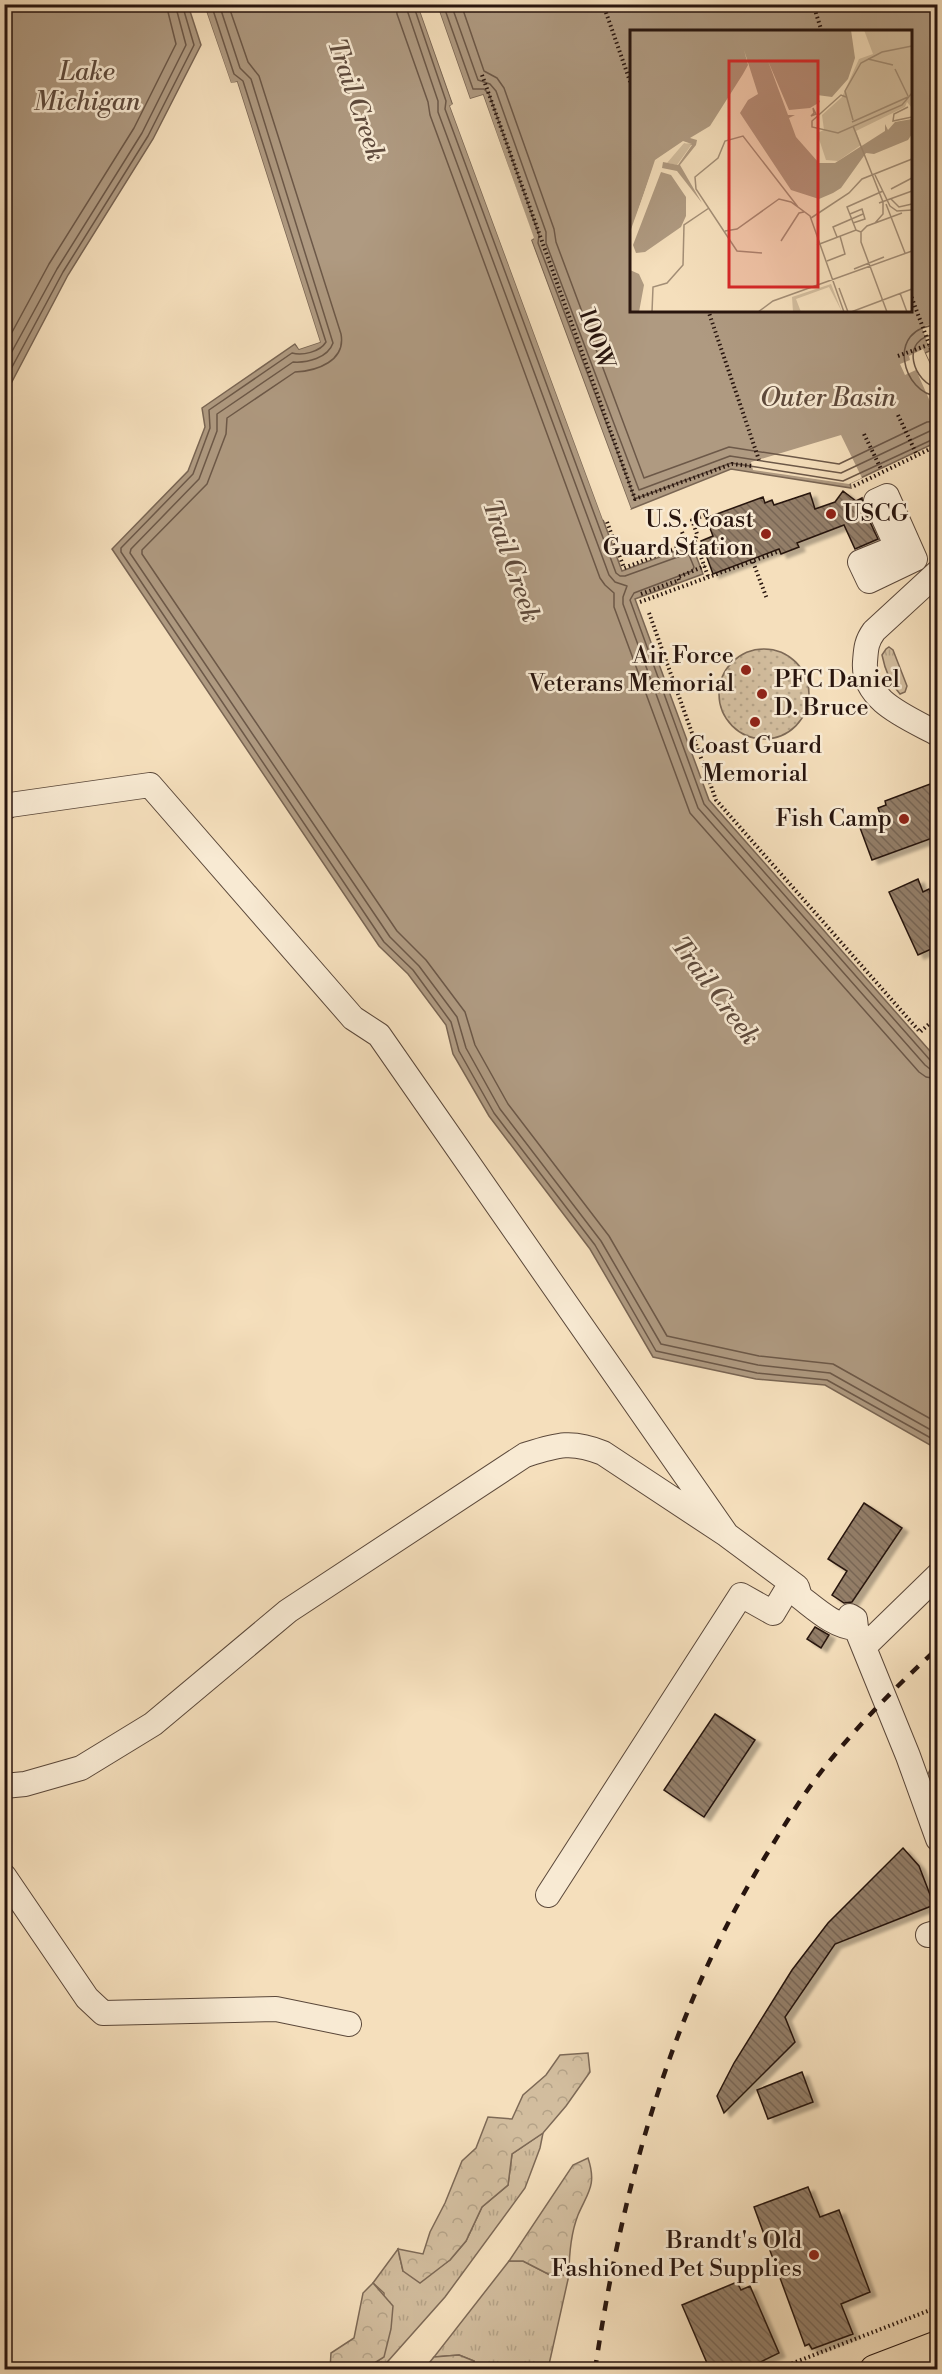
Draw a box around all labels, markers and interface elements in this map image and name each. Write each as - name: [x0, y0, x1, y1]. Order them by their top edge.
- inset map: [630, 30, 912, 312]
- water label: Trail Creek: [320, 34, 392, 166]
- water label: Lake Michigan: [33, 56, 141, 118]
- street label: 100W: [571, 304, 621, 375]
- water label: Outer Basin: [760, 382, 897, 414]
- water label: Trail Creek: [475, 495, 547, 627]
- place label: USCG: [843, 499, 909, 529]
- place label: U.S. Coast Guard Station: [603, 505, 754, 563]
- marker: USCG: [824, 507, 838, 521]
- marker: U.S. Coast Guard Station: [759, 527, 773, 541]
- place label: Air Force Veterans Memorial: [527, 641, 734, 699]
- marker: Air Force Veterans Memorial: [739, 663, 753, 677]
- place label: PFC Daniel D. Bruce: [774, 665, 900, 723]
- marker: PFC Daniel D. Bruce: [755, 687, 769, 701]
- marker: Coast Guard Memorial: [748, 715, 762, 729]
- place label: Coast Guard Memorial: [688, 731, 822, 789]
- place label: Fish Camp: [775, 804, 892, 834]
- marker: Fish Camp: [897, 812, 911, 826]
- water label: Trail Creek: [664, 930, 766, 1052]
- place label: Brandt's Old Fashioned Pet Supplies: [551, 2226, 802, 2284]
- marker: Brandt's Old Fashioned Pet Supplies: [807, 2248, 821, 2262]

